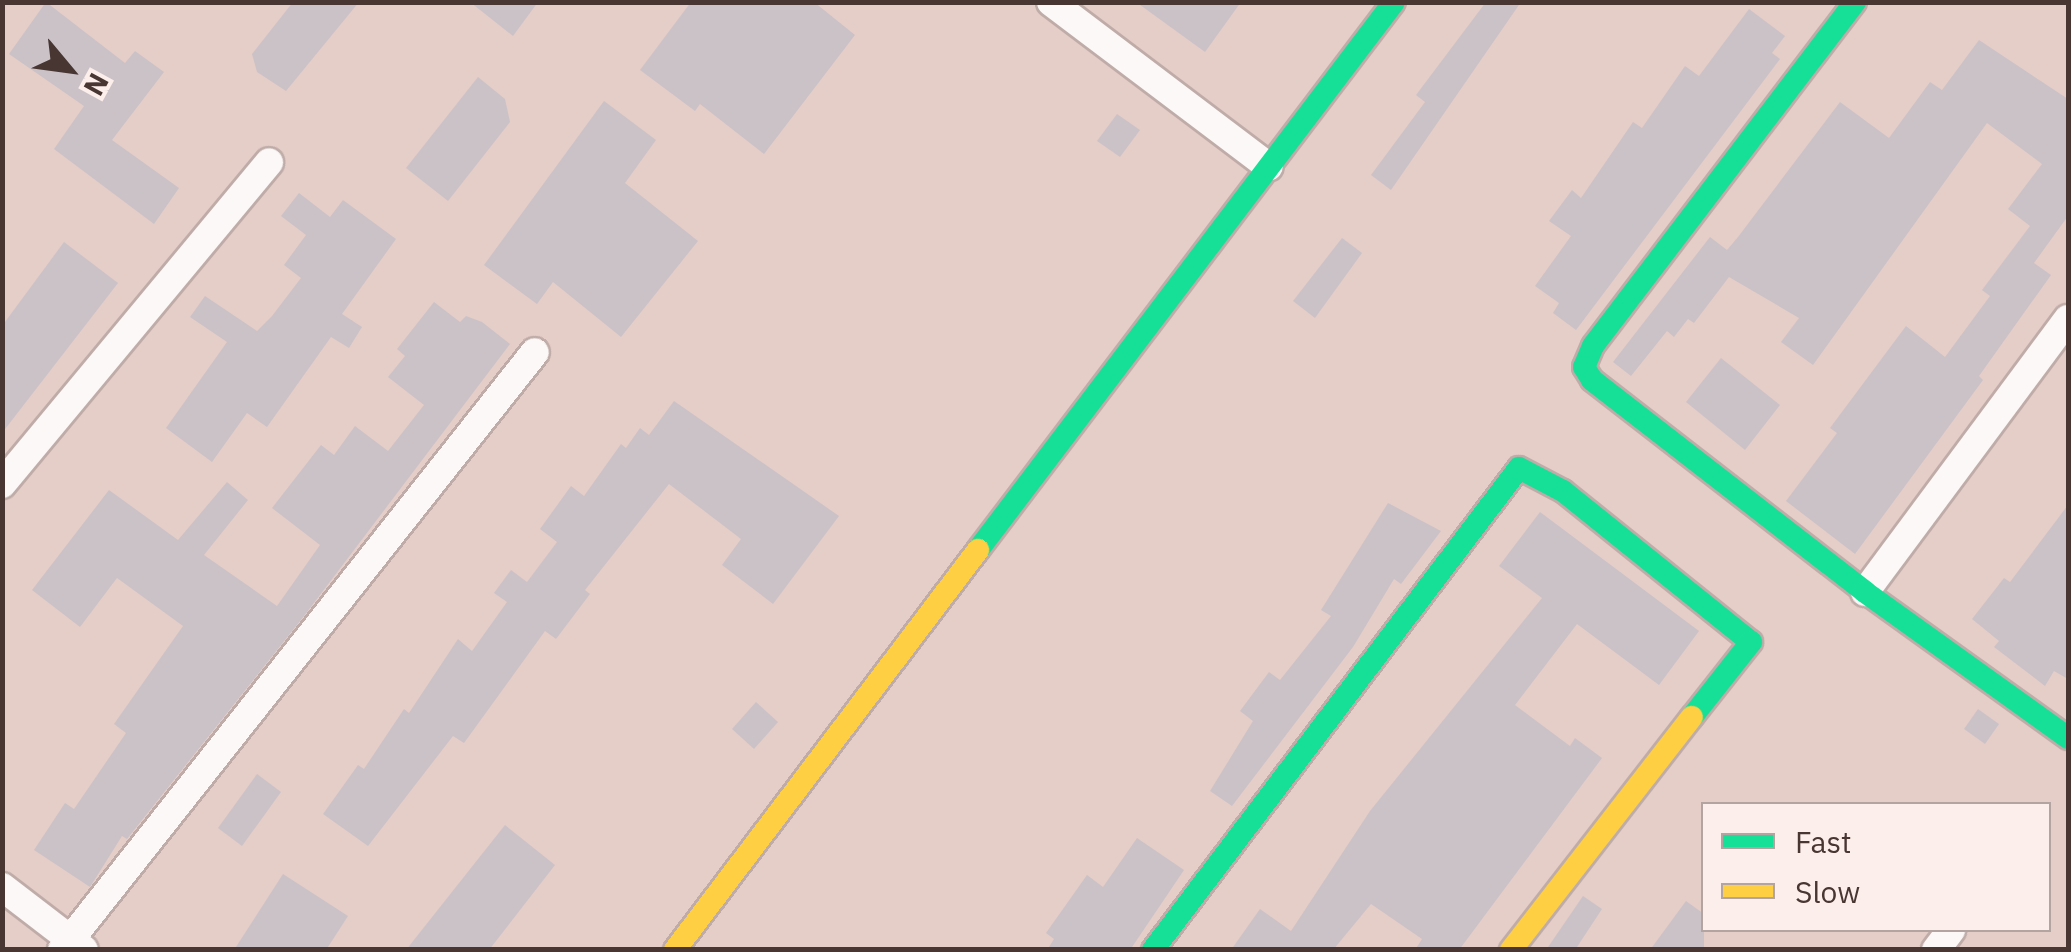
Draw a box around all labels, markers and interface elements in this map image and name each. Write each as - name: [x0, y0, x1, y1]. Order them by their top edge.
- north arrow: [20, 20, 120, 120]
- text: N: [76, 67, 118, 103]
- legend: [1701, 802, 2051, 932]
- text: Fast: [1795, 822, 1852, 861]
- text: Slow: [1795, 872, 1860, 911]

